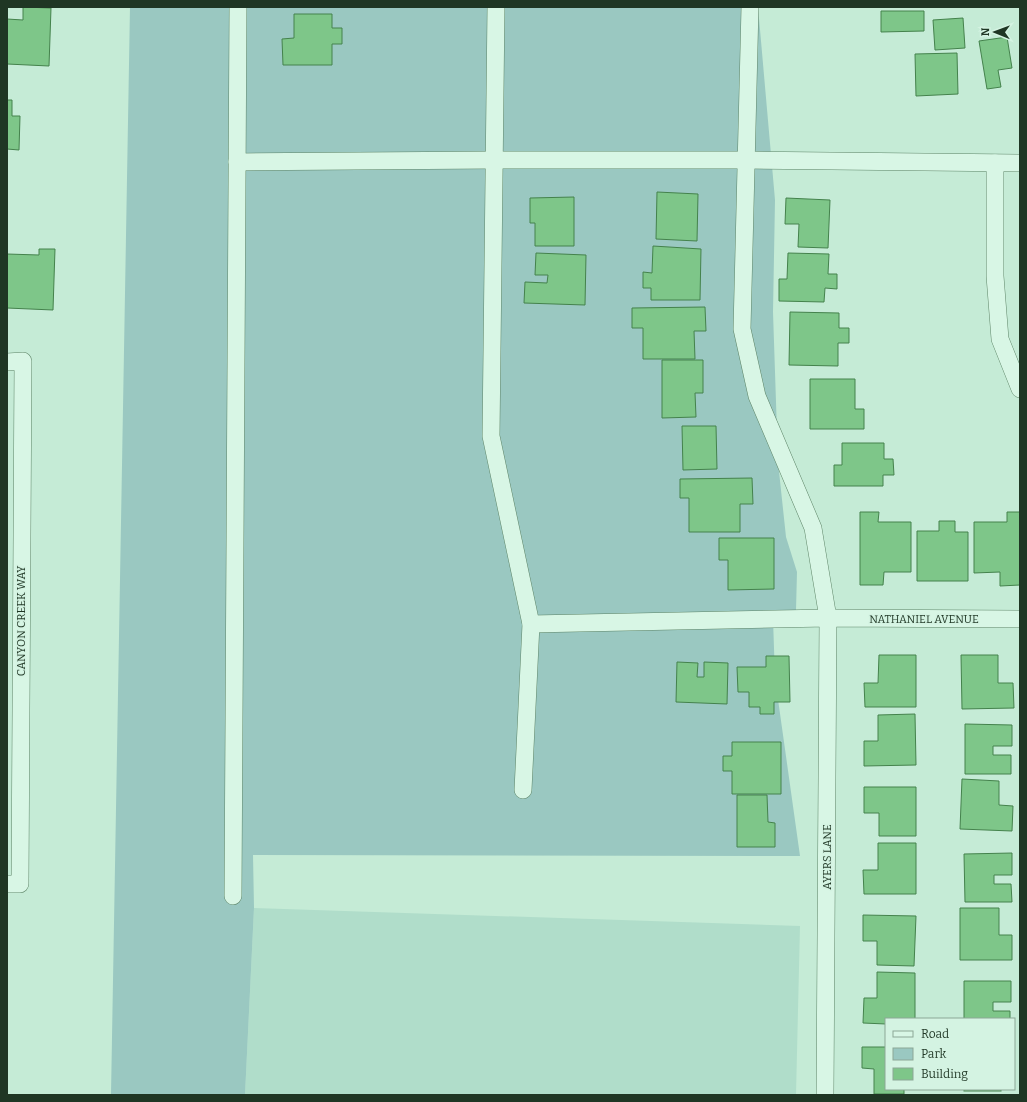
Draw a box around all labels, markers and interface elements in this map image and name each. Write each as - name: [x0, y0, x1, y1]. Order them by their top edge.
- north arrow: [975, 12, 1015, 52]
- text: N: [979, 27, 992, 36]
- street label: CANYON CREEK WAY: [15, 565, 28, 676]
- street label: NATHANIEL AVENUE: [869, 613, 979, 626]
- street label: AYERS LANE: [821, 824, 834, 890]
- legend: [885, 1018, 1015, 1090]
- text: Road: [921, 1027, 949, 1041]
- text: Park: [921, 1047, 947, 1061]
- text: Building: [921, 1067, 968, 1081]

